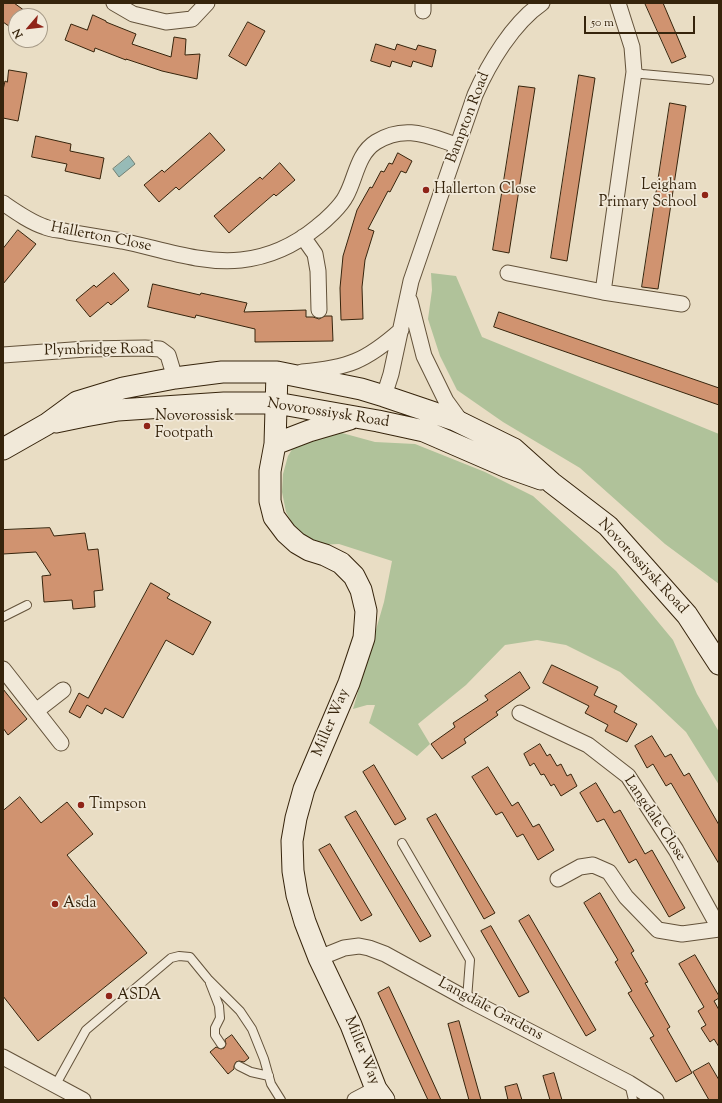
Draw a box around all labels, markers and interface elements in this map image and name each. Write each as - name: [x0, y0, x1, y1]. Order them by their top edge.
- north arrow: [8, 8, 48, 48]
- scale bar: [586, 8, 697, 34]
- text: 50 m: [591, 14, 614, 32]
- text: N: [9, 26, 27, 41]
- street label: Bampton Road: [443, 70, 495, 166]
- place label: Leigham Primary School: [599, 177, 697, 212]
- place label: Hallerton Close: [434, 181, 536, 199]
- marker: Hallerton Close: [421, 185, 431, 195]
- marker: Leigham Primary School: [700, 190, 710, 200]
- street label: Hallerton Close: [49, 219, 153, 257]
- street label: Plymbridge Road: [44, 341, 154, 361]
- street label: Novorossiysk Road: [266, 395, 390, 433]
- place label: Novorossisk Footpath: [155, 408, 234, 443]
- marker: Novorossisk Footpath: [142, 421, 152, 431]
- street label: Novorossiysk Road: [593, 516, 691, 618]
- street label: Miller Way: [310, 686, 354, 760]
- street label: Langdale Close: [619, 773, 689, 865]
- place label: Timpson: [89, 796, 147, 814]
- marker: Timpson: [76, 800, 86, 810]
- place label: Asda: [63, 895, 96, 913]
- marker: Asda: [50, 899, 60, 909]
- street label: Langdale Gardens: [434, 975, 546, 1045]
- place label: ASDA: [117, 987, 161, 1005]
- marker: ASDA: [104, 991, 114, 1001]
- street label: Miller Way: [339, 1014, 383, 1088]

